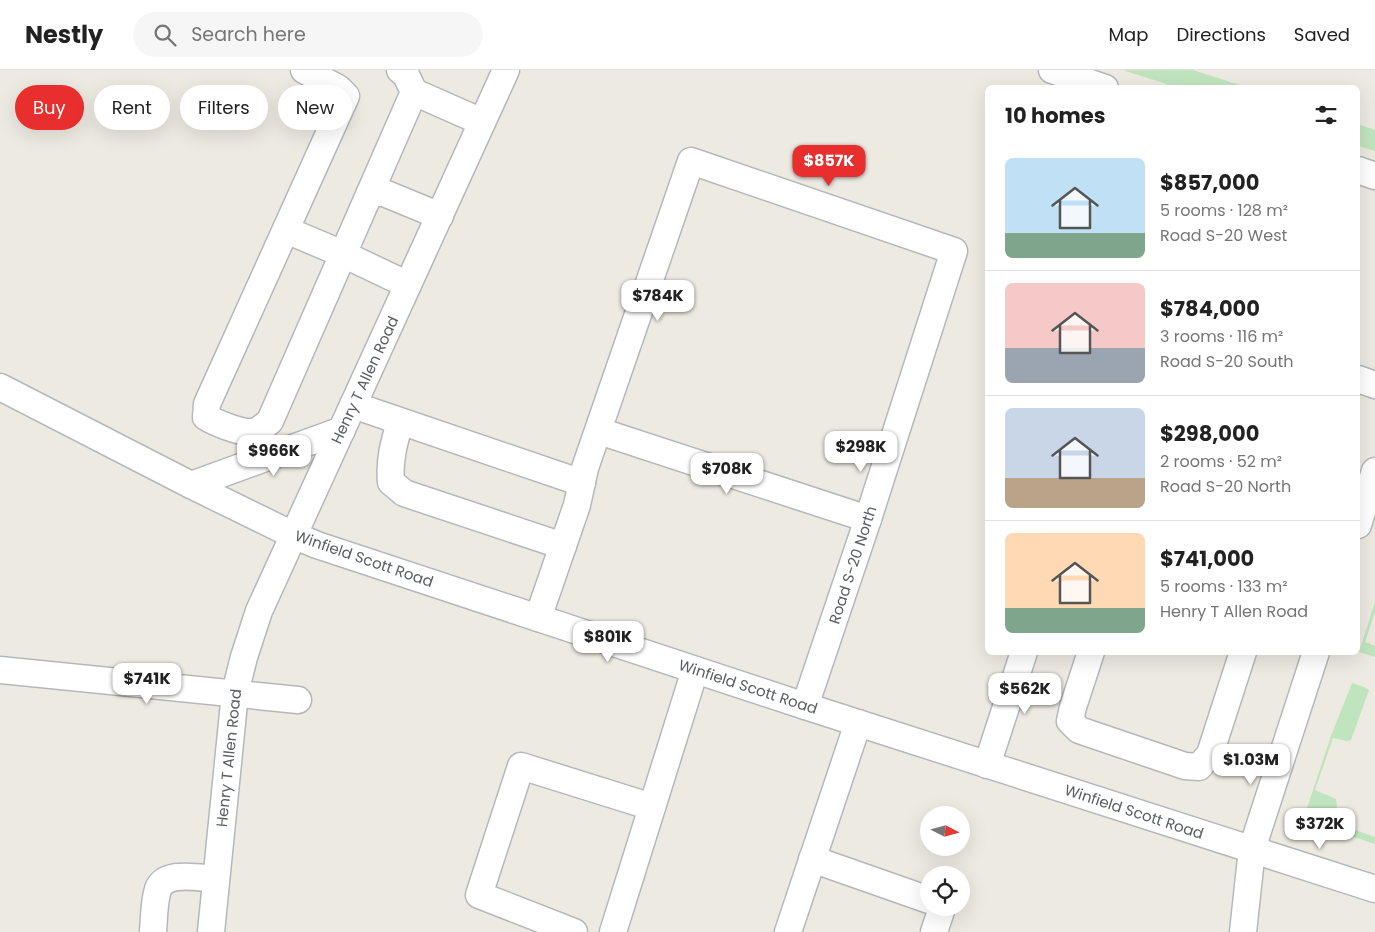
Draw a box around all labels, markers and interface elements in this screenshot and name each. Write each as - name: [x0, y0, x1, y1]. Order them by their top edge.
- search box: [133, 12, 483, 57]
- text: Nestly: [25, 18, 103, 51]
- icon: search: [151, 21, 179, 49]
- text: Search here: [191, 21, 306, 48]
- text: Map: [1109, 22, 1148, 47]
- text: Directions: [1176, 22, 1266, 47]
- text: Saved: [1294, 22, 1350, 47]
- chip: Buy: [15, 85, 84, 130]
- chip: Rent: [94, 85, 170, 130]
- chip: Filters: [180, 85, 268, 130]
- chip: New: [278, 85, 352, 130]
- text: 10 homes: [1005, 101, 1105, 130]
- icon: filters: [1312, 101, 1340, 129]
- pin: $857K: [794, 144, 864, 187]
- text: $857K: [803, 149, 855, 172]
- text: $857,000: [1160, 168, 1259, 197]
- icon: home: [1045, 178, 1105, 238]
- text: 5 rooms · 128 m²: [1160, 199, 1288, 222]
- text: Road S-20 West: [1160, 224, 1287, 247]
- pin: $784K: [623, 280, 693, 322]
- text: $784K: [632, 284, 684, 307]
- text: $784,000: [1160, 294, 1260, 323]
- icon: home: [1045, 303, 1105, 363]
- street label: Henry T Allen Road: [326, 312, 403, 447]
- text: 3 rooms · 116 m²: [1160, 325, 1283, 348]
- text: Road S-20 South: [1160, 350, 1294, 373]
- text: $298,000: [1160, 419, 1259, 448]
- icon: home: [1045, 428, 1105, 488]
- pin: $298K: [826, 430, 896, 473]
- pin: $966K: [239, 434, 309, 477]
- text: $298K: [835, 435, 887, 458]
- text: $966K: [248, 439, 300, 462]
- text: 2 rooms · 52 m²: [1160, 450, 1282, 473]
- pin: $708K: [692, 452, 762, 495]
- text: $708K: [701, 457, 753, 480]
- text: Road S-20 North: [1160, 475, 1291, 498]
- street label: Road S-20 North: [824, 503, 882, 627]
- street label: Winfield Scott Road: [292, 525, 436, 592]
- text: $741,000: [1160, 544, 1254, 573]
- icon: home: [1045, 553, 1105, 613]
- text: 5 rooms · 133 m²: [1160, 575, 1288, 598]
- text: Henry T Allen Road: [1160, 600, 1308, 623]
- pin: $801K: [573, 620, 643, 663]
- text: $801K: [584, 625, 632, 648]
- street label: Winfield Scott Road: [676, 654, 820, 719]
- pin: $741K: [112, 662, 182, 705]
- text: $741K: [123, 667, 171, 690]
- pin: $562K: [990, 672, 1060, 715]
- text: $562K: [999, 677, 1051, 700]
- street label: Henry T Allen Road: [211, 688, 246, 828]
- pin: $1.03M: [1210, 744, 1292, 786]
- text: $1.03M: [1223, 748, 1279, 771]
- street label: Winfield Scott Road: [1062, 779, 1206, 844]
- north arrow: [920, 806, 970, 856]
- map controls: [920, 806, 970, 916]
- pin: $372K: [1285, 808, 1355, 850]
- text: $372K: [1295, 812, 1345, 835]
- button: locate: [920, 866, 970, 916]

